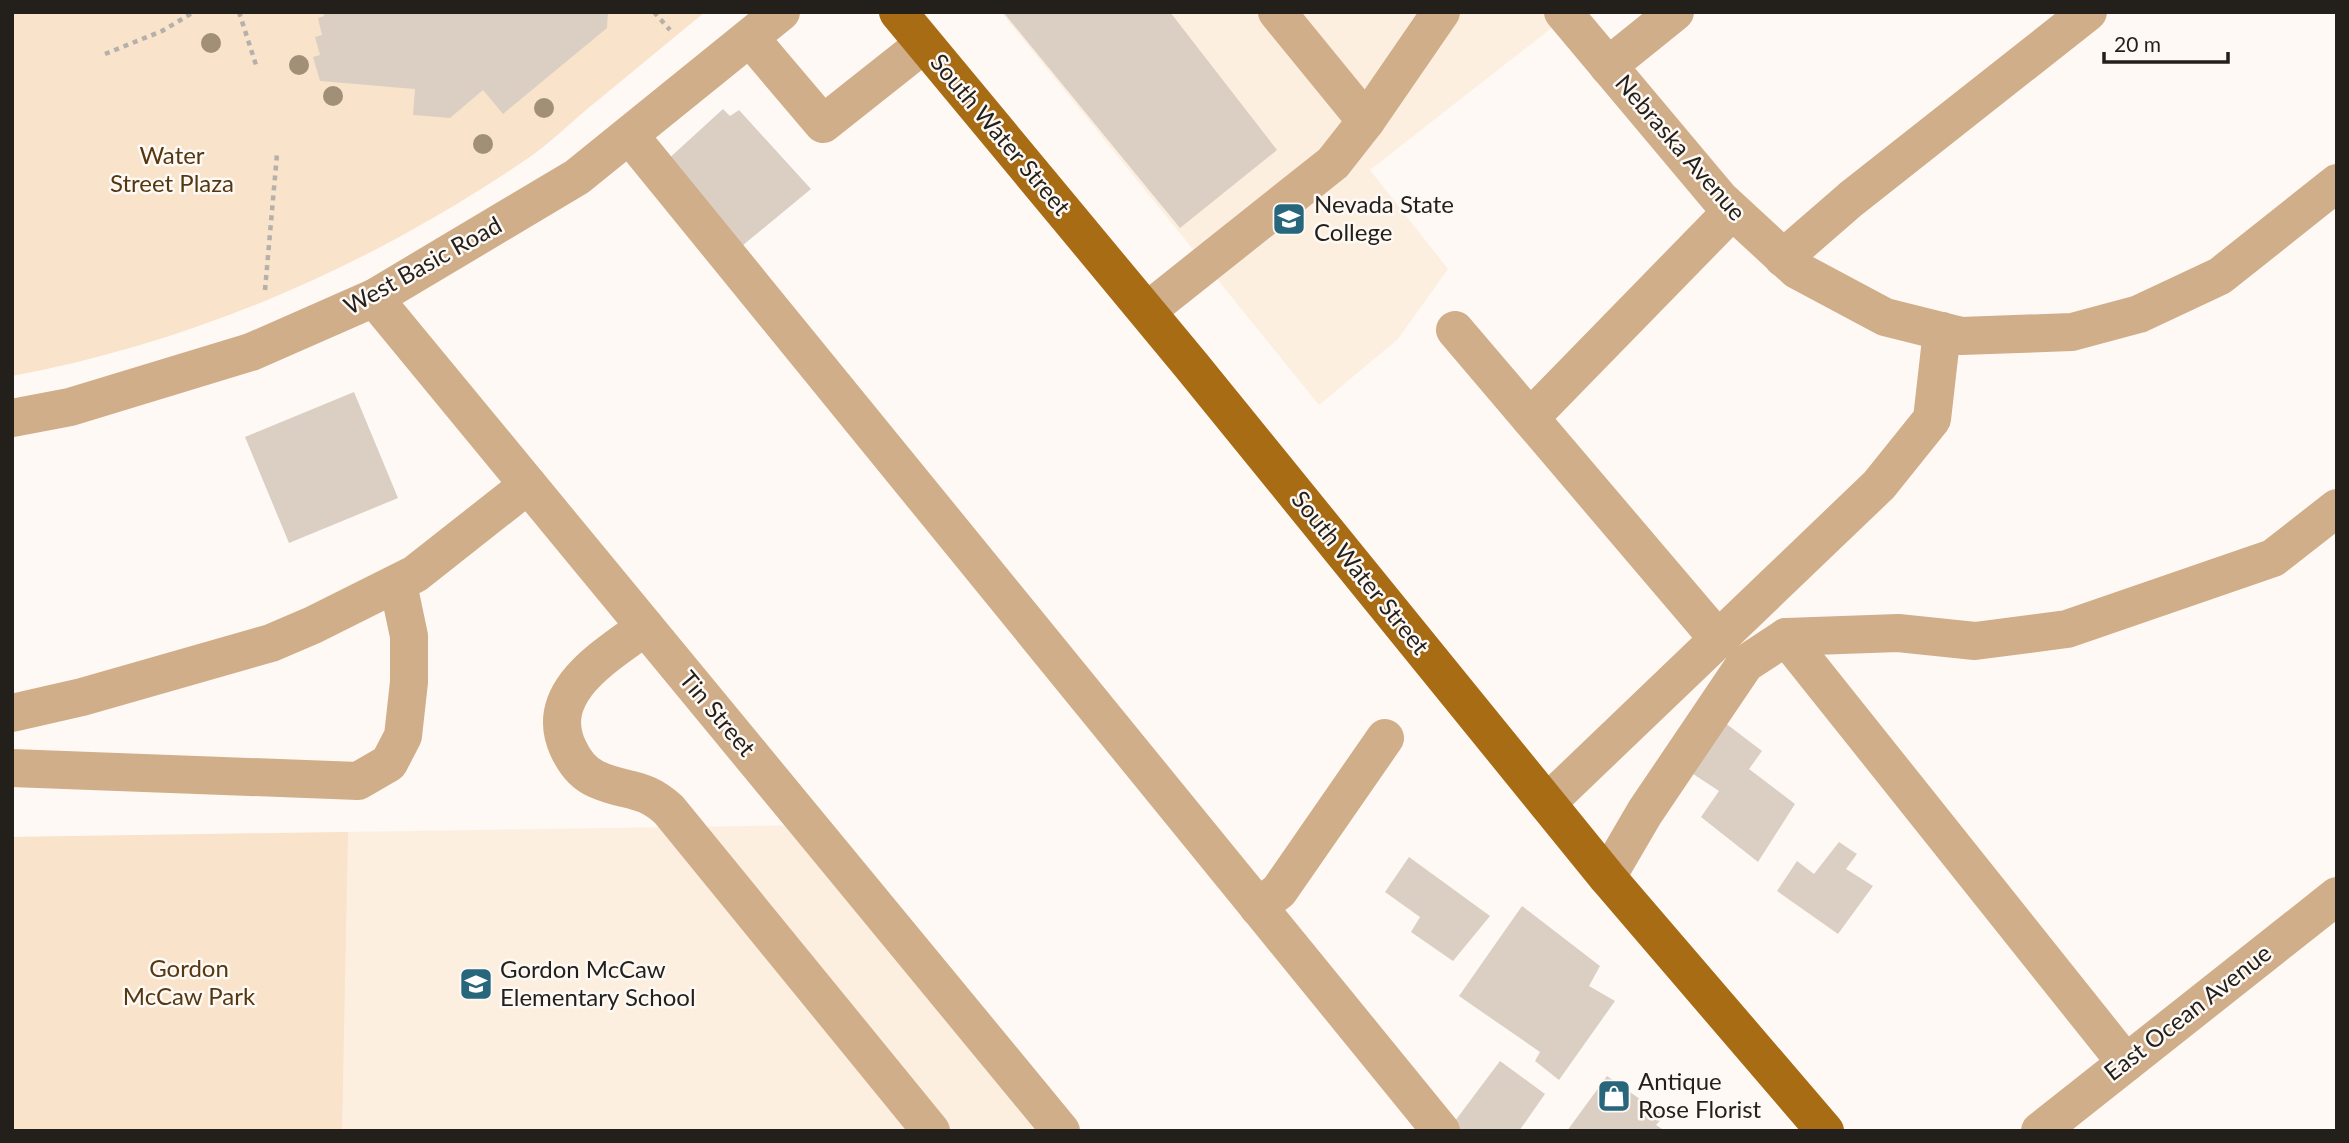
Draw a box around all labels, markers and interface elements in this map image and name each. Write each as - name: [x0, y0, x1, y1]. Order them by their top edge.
- scale bar: [2104, 21, 2228, 65]
- text: 20 m: [2114, 31, 2161, 56]
- street label: South Water Street: [925, 47, 1077, 221]
- street label: Nebraska Avenue: [1610, 68, 1752, 226]
- park label: Water Street Plaza: [110, 140, 234, 197]
- place label: Nevada State College: [1314, 189, 1454, 246]
- school or university icon: Nevada State College: [1270, 200, 1308, 238]
- street label: West Basic Road: [338, 209, 506, 320]
- street label: South Water Street: [1286, 485, 1436, 660]
- street label: Tin Street: [674, 664, 762, 762]
- street label: East Ocean Avenue: [2098, 938, 2276, 1086]
- park label: Gordon McCaw Park: [123, 953, 256, 1010]
- place label: Gordon McCaw Elementary School: [500, 954, 696, 1011]
- school or university icon: Gordon McCaw Elementary School: [457, 965, 495, 1003]
- place label: Antique Rose Florist: [1638, 1066, 1762, 1123]
- shop icon: Antique Rose Florist: [1595, 1077, 1633, 1115]

